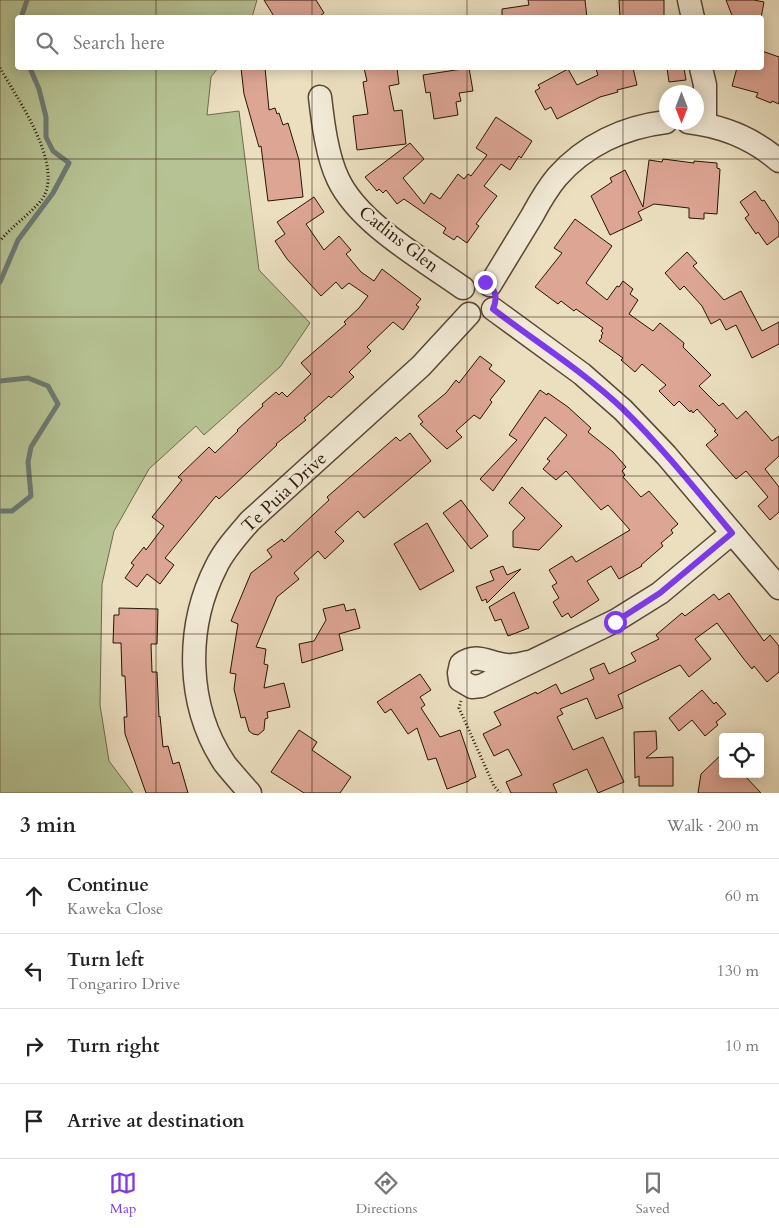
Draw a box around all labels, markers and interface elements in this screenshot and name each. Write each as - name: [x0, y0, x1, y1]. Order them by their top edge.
- search box: [15, 15, 764, 70]
- icon: search: [33, 29, 61, 57]
- text: Search here: [73, 30, 165, 56]
- north arrow: [659, 85, 704, 130]
- street label: Catlins Glen: [353, 200, 444, 279]
- route end: [474, 271, 497, 294]
- street label: Te Puia Drive: [236, 446, 332, 538]
- route start: [604, 611, 627, 634]
- map controls: [719, 733, 764, 778]
- button: locate: [719, 733, 764, 778]
- text: 3 min: [20, 811, 76, 840]
- text: Walk · 200 m: [667, 815, 759, 837]
- text: Continue: [67, 872, 149, 898]
- icon: ahead: [20, 882, 48, 910]
- text: 60 m: [725, 885, 759, 907]
- text: Kaweka Close: [67, 898, 163, 920]
- text: Turn left: [67, 947, 144, 973]
- icon: left: [20, 957, 48, 985]
- text: 130 m: [717, 960, 759, 982]
- text: Tongariro Drive: [67, 973, 180, 995]
- icon: right: [20, 1032, 48, 1060]
- text: Turn right: [67, 1033, 159, 1059]
- text: 10 m: [725, 1035, 759, 1057]
- icon: arrive: [20, 1107, 48, 1135]
- text: Arrive at destination: [67, 1108, 244, 1134]
- tab: Map: [109, 1169, 137, 1218]
- tab: Directions: [356, 1169, 417, 1218]
- tab: Saved: [636, 1169, 670, 1218]

